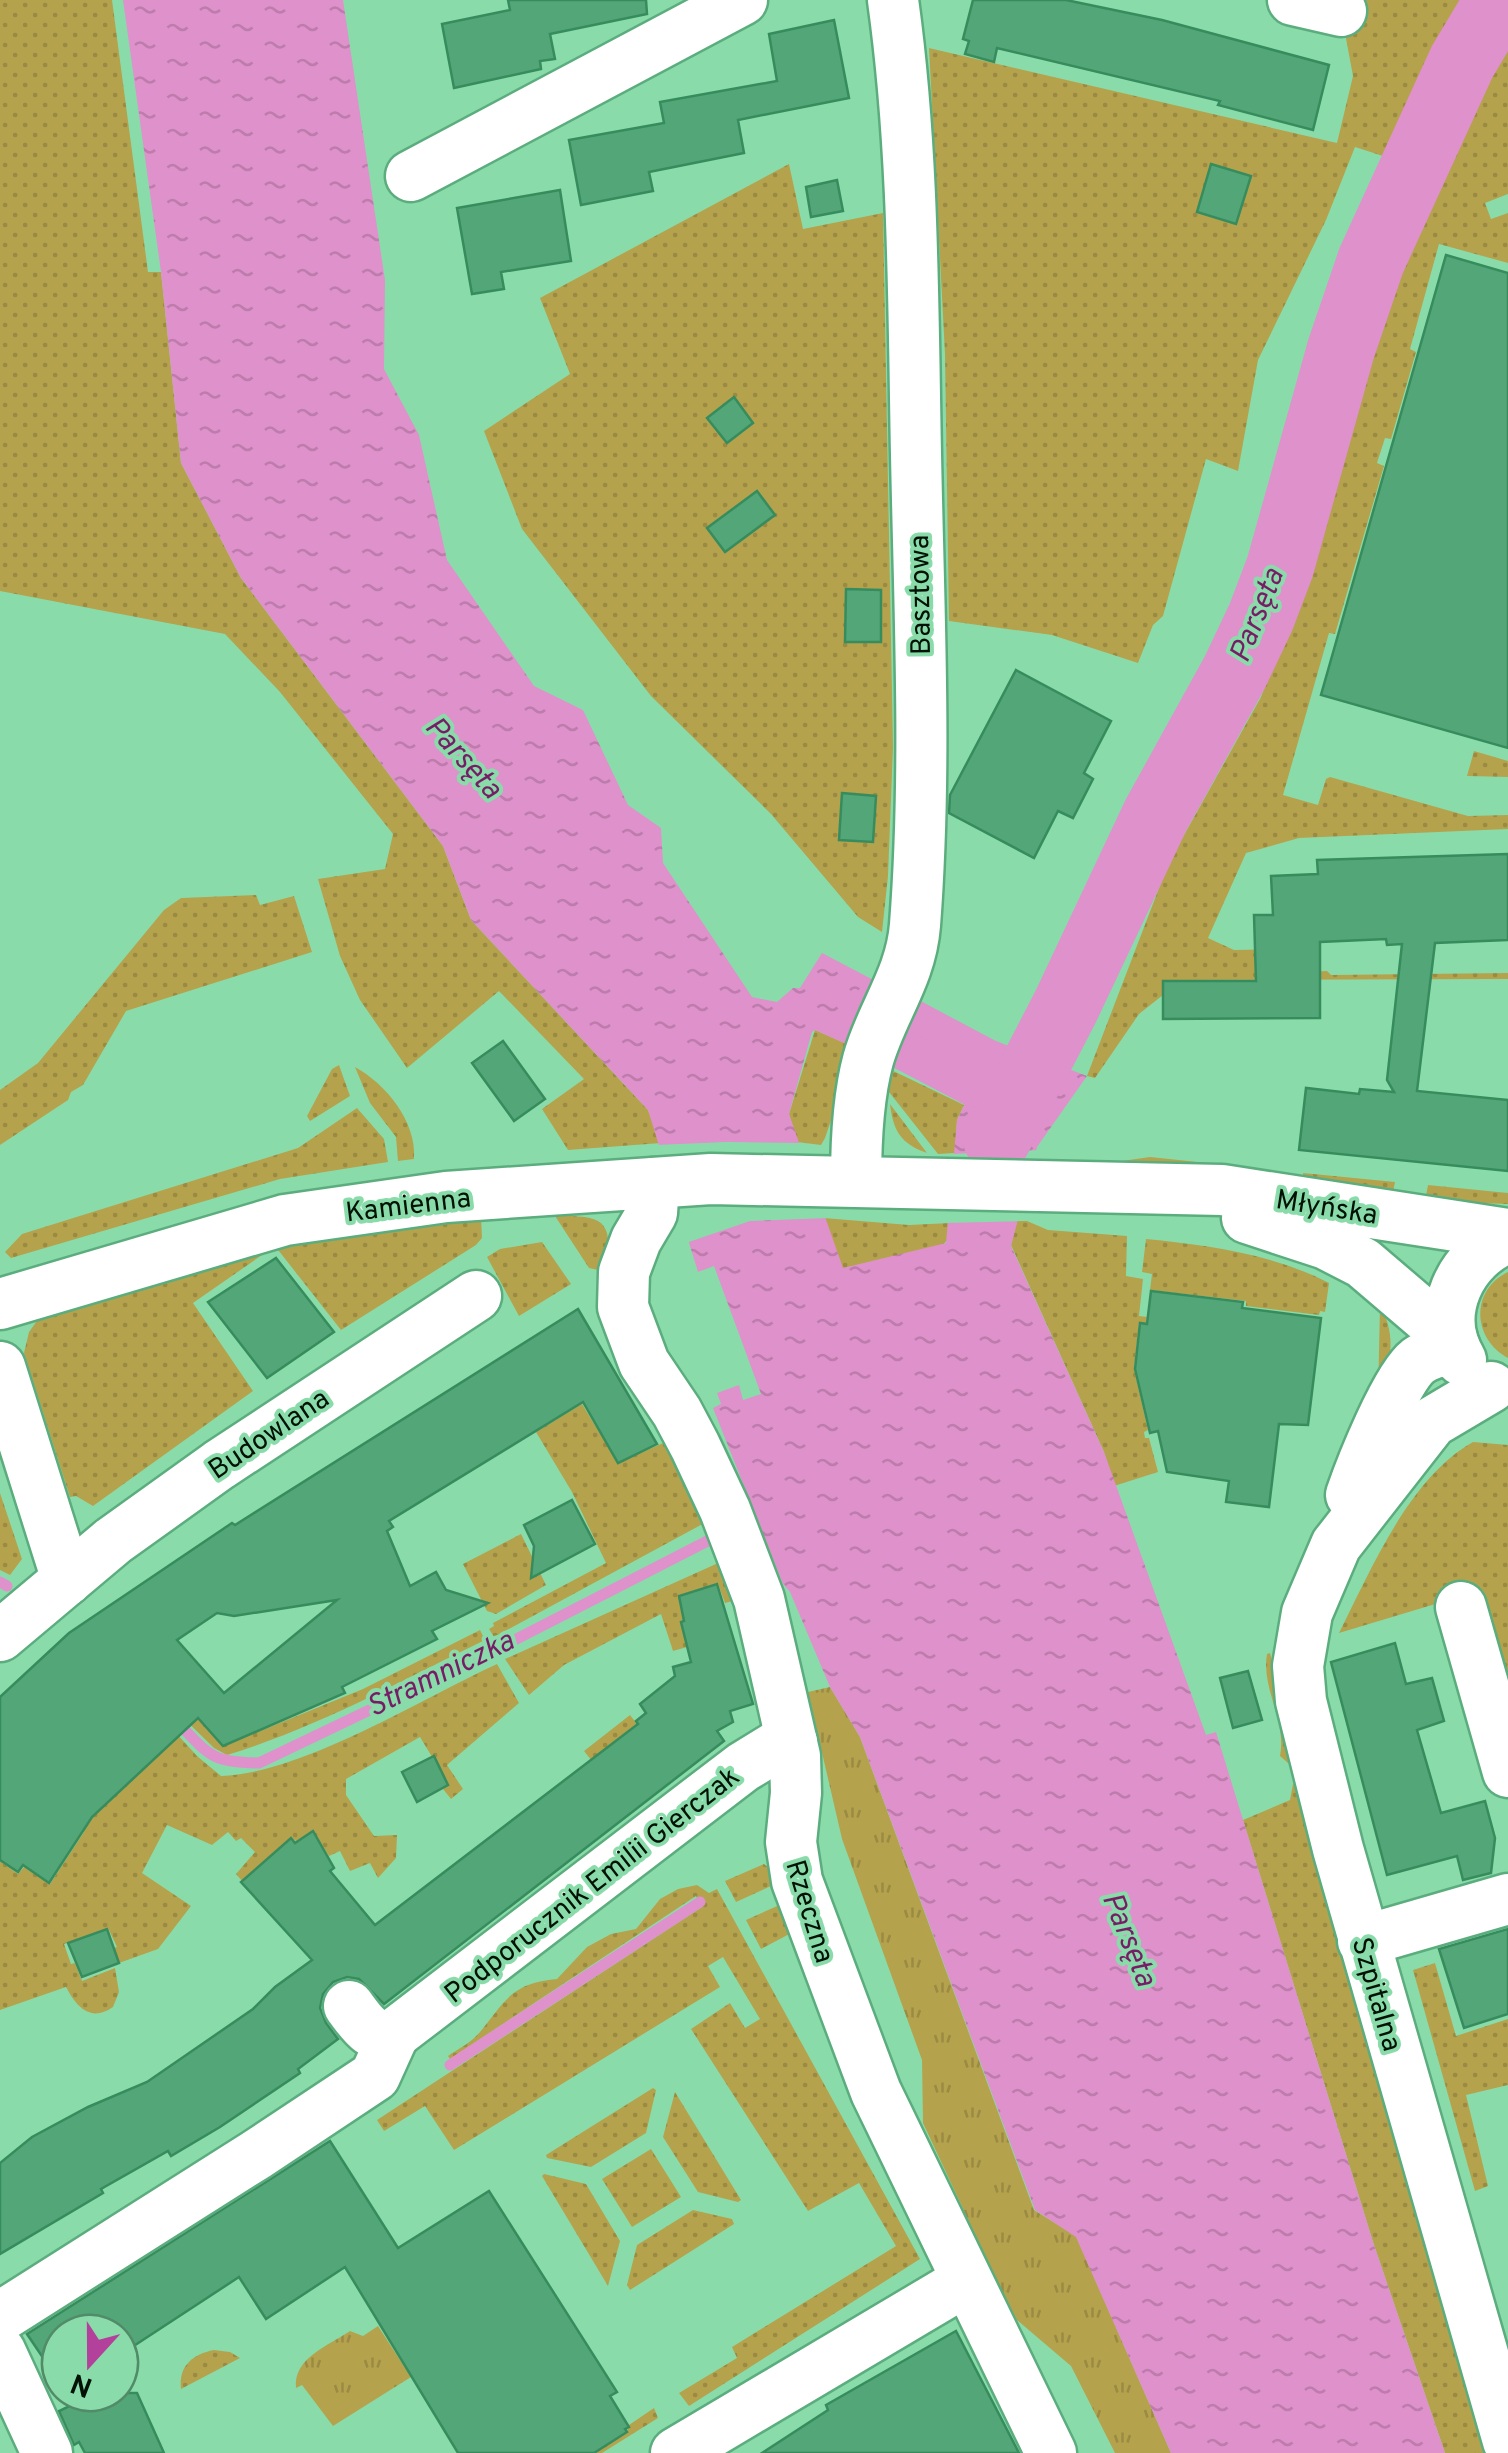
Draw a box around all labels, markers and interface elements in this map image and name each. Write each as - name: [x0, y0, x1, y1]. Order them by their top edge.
- street label: Basztowa: [903, 534, 941, 655]
- water label: Parsęta: [1223, 563, 1294, 668]
- water label: Parsęta: [416, 710, 509, 808]
- street label: Kamienna: [344, 1181, 473, 1233]
- street label: Młyńska: [1273, 1183, 1380, 1235]
- street label: Budowlana: [202, 1382, 337, 1489]
- water label: Stramniczka: [361, 1623, 521, 1727]
- street label: Podporucznik Emilii Gierczak: [438, 1760, 748, 2013]
- street label: Rzeczna: [775, 1856, 841, 1968]
- water label: Parsęta: [1092, 1887, 1163, 1993]
- street label: Szpitalna: [1342, 1934, 1409, 2056]
- north arrow: [40, 2313, 140, 2413]
- text: N: [66, 2363, 98, 2404]

